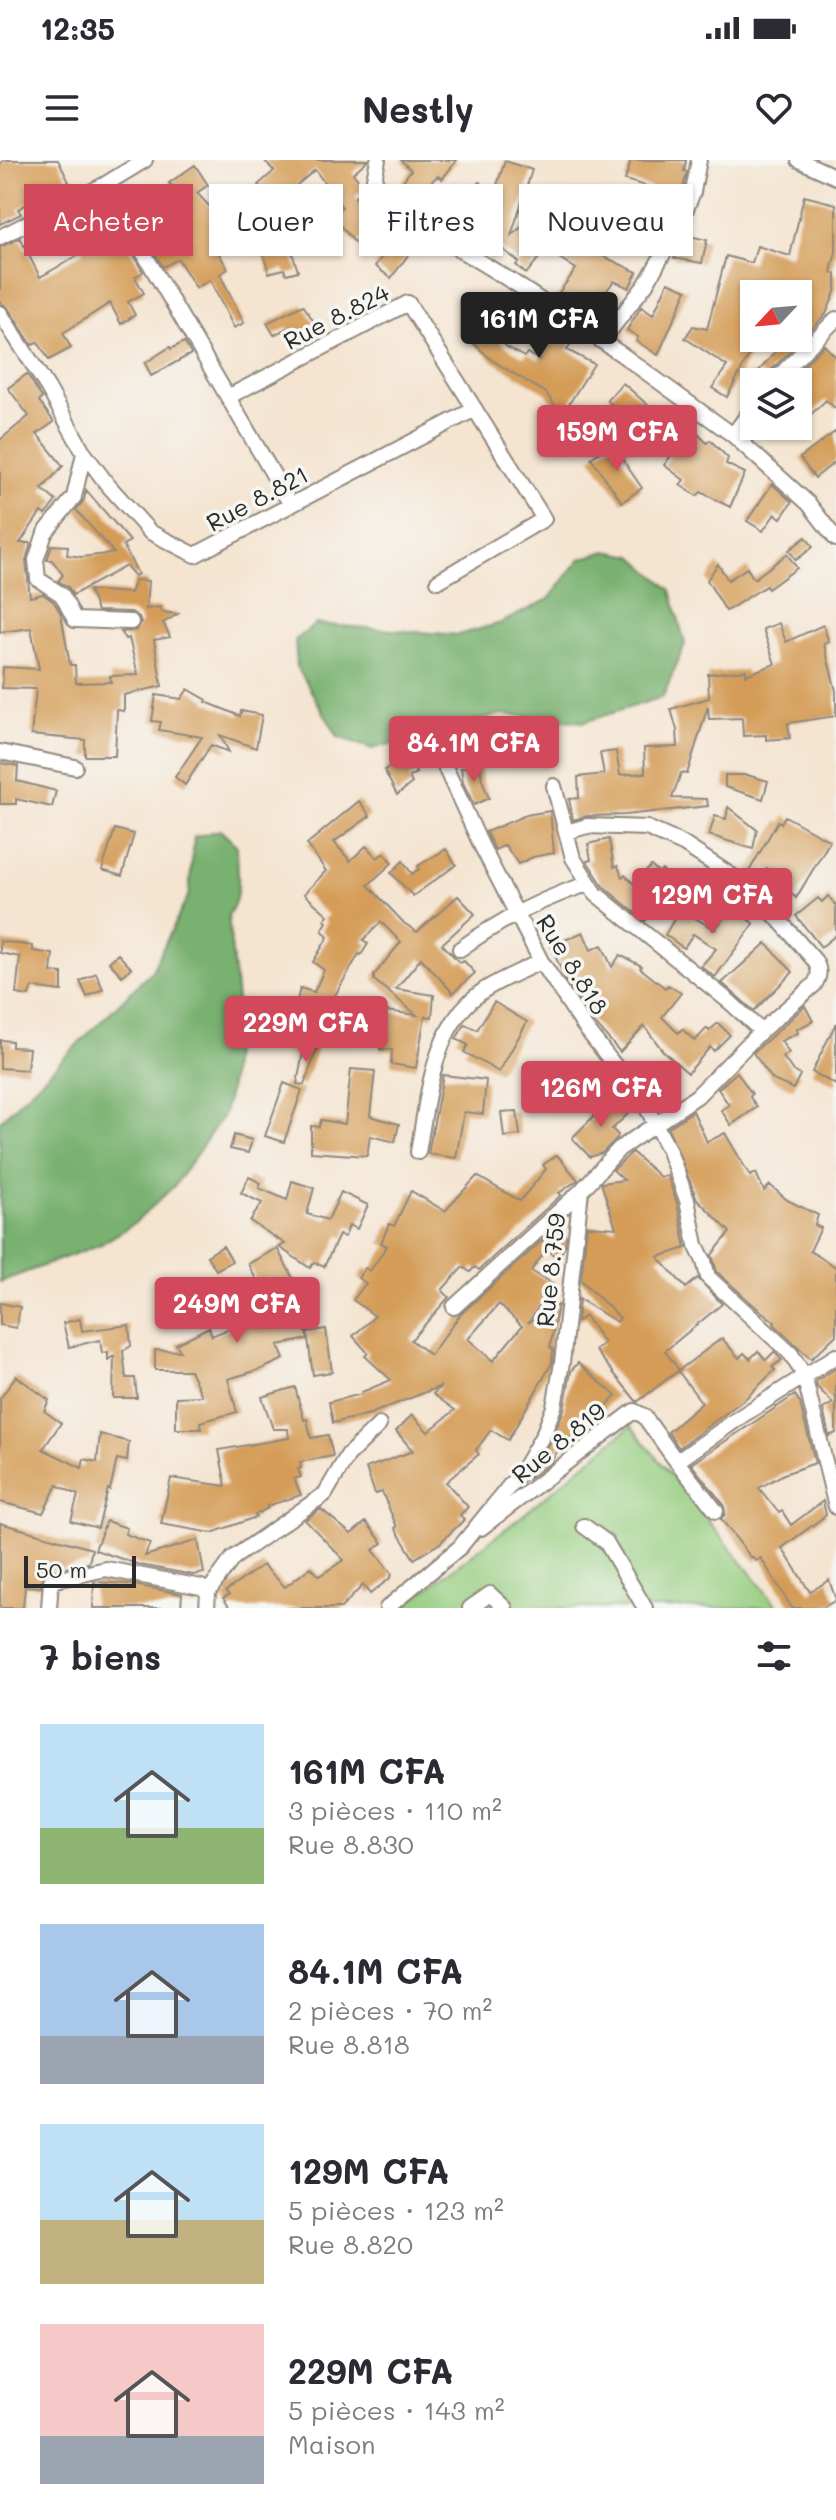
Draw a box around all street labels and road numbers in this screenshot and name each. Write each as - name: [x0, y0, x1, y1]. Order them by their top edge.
- street label: Rue 8.824: [278, 276, 394, 356]
- street label: Rue 8.821: [201, 458, 313, 538]
- street label: Rue 8.818: [530, 908, 616, 1020]
- street label: Rue 8.759: [529, 1212, 571, 1328]
- street label: Rue 8.819: [505, 1395, 611, 1489]

